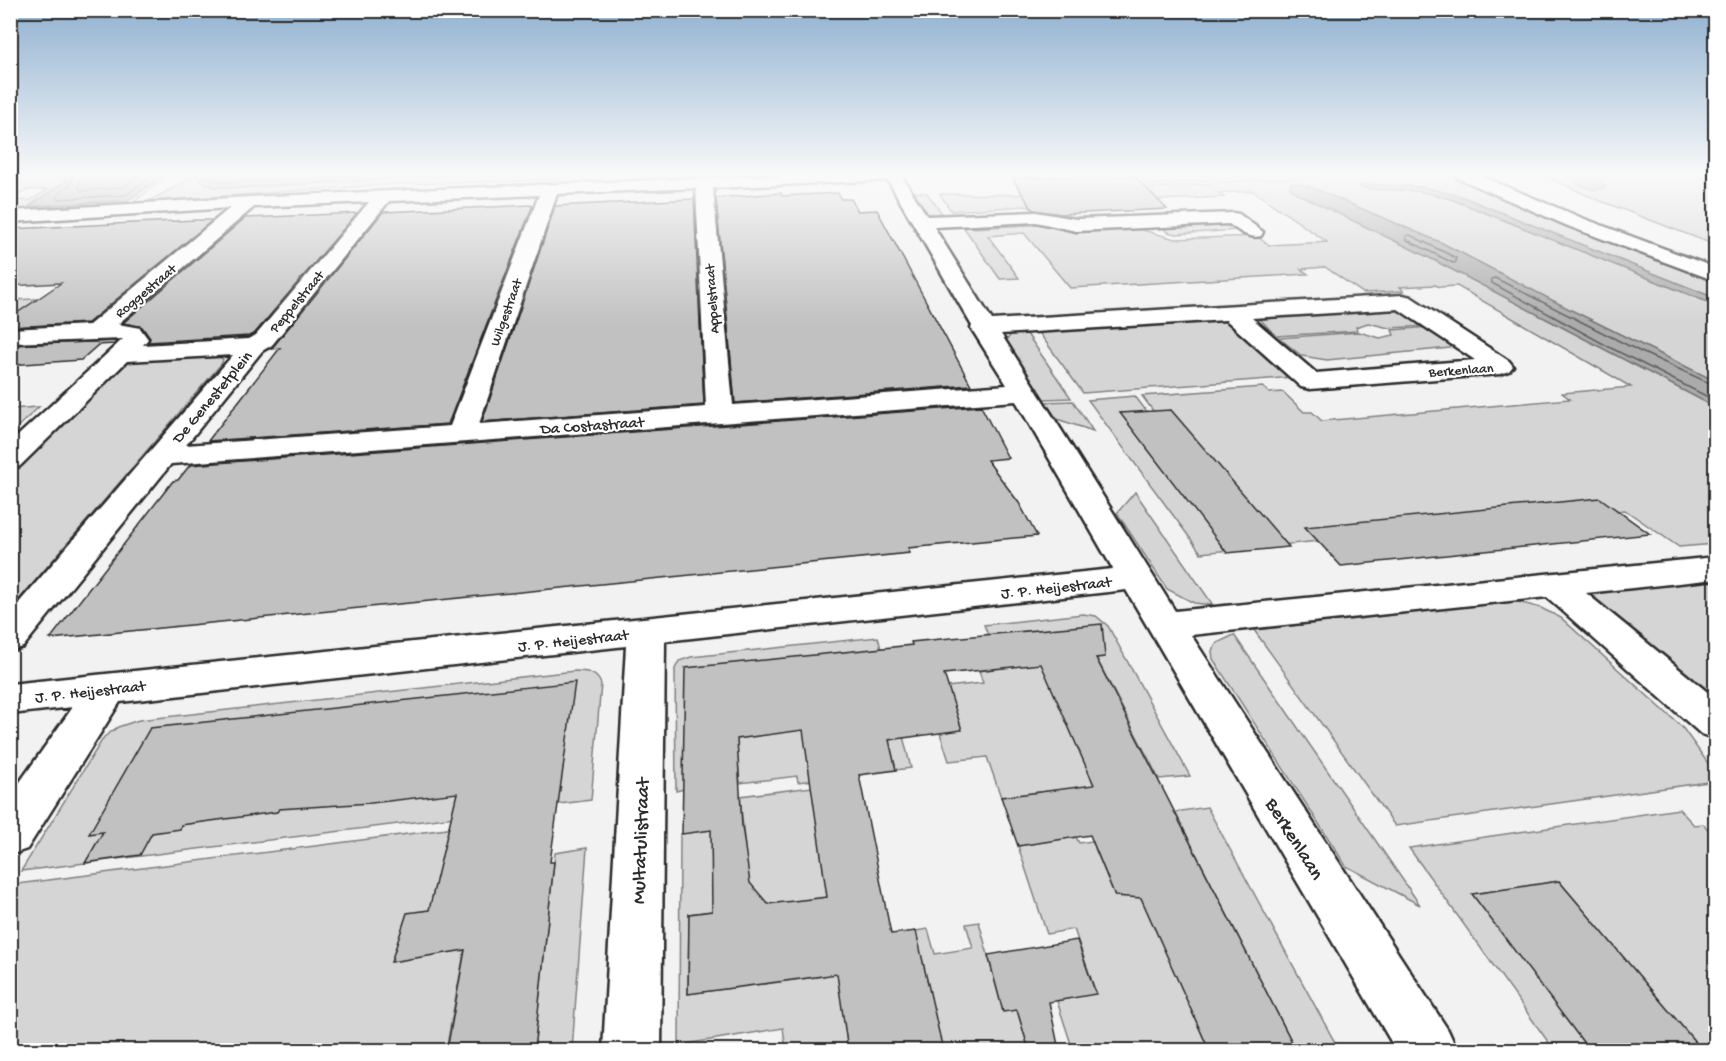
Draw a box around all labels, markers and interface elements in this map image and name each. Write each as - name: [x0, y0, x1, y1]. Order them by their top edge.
- street label: Roggestraat: [112, 261, 182, 322]
- street label: Appelstraat: [703, 262, 724, 334]
- street label: Peppelstraat: [266, 267, 330, 338]
- street label: Wilgestraat: [487, 276, 528, 349]
- street label: De Genestetplein: [169, 348, 258, 449]
- street label: Berkenlaan: [1427, 361, 1494, 382]
- street label: Da Costastraat: [539, 414, 646, 441]
- street label: J. P. Heijestraat: [1000, 574, 1114, 605]
- street label: J. P. Heijestraat: [517, 627, 631, 658]
- street label: J. P. Heijestraat: [34, 678, 148, 709]
- street label: Multatulistraat: [629, 776, 656, 905]
- street label: Berkenlaan: [1258, 794, 1328, 886]

